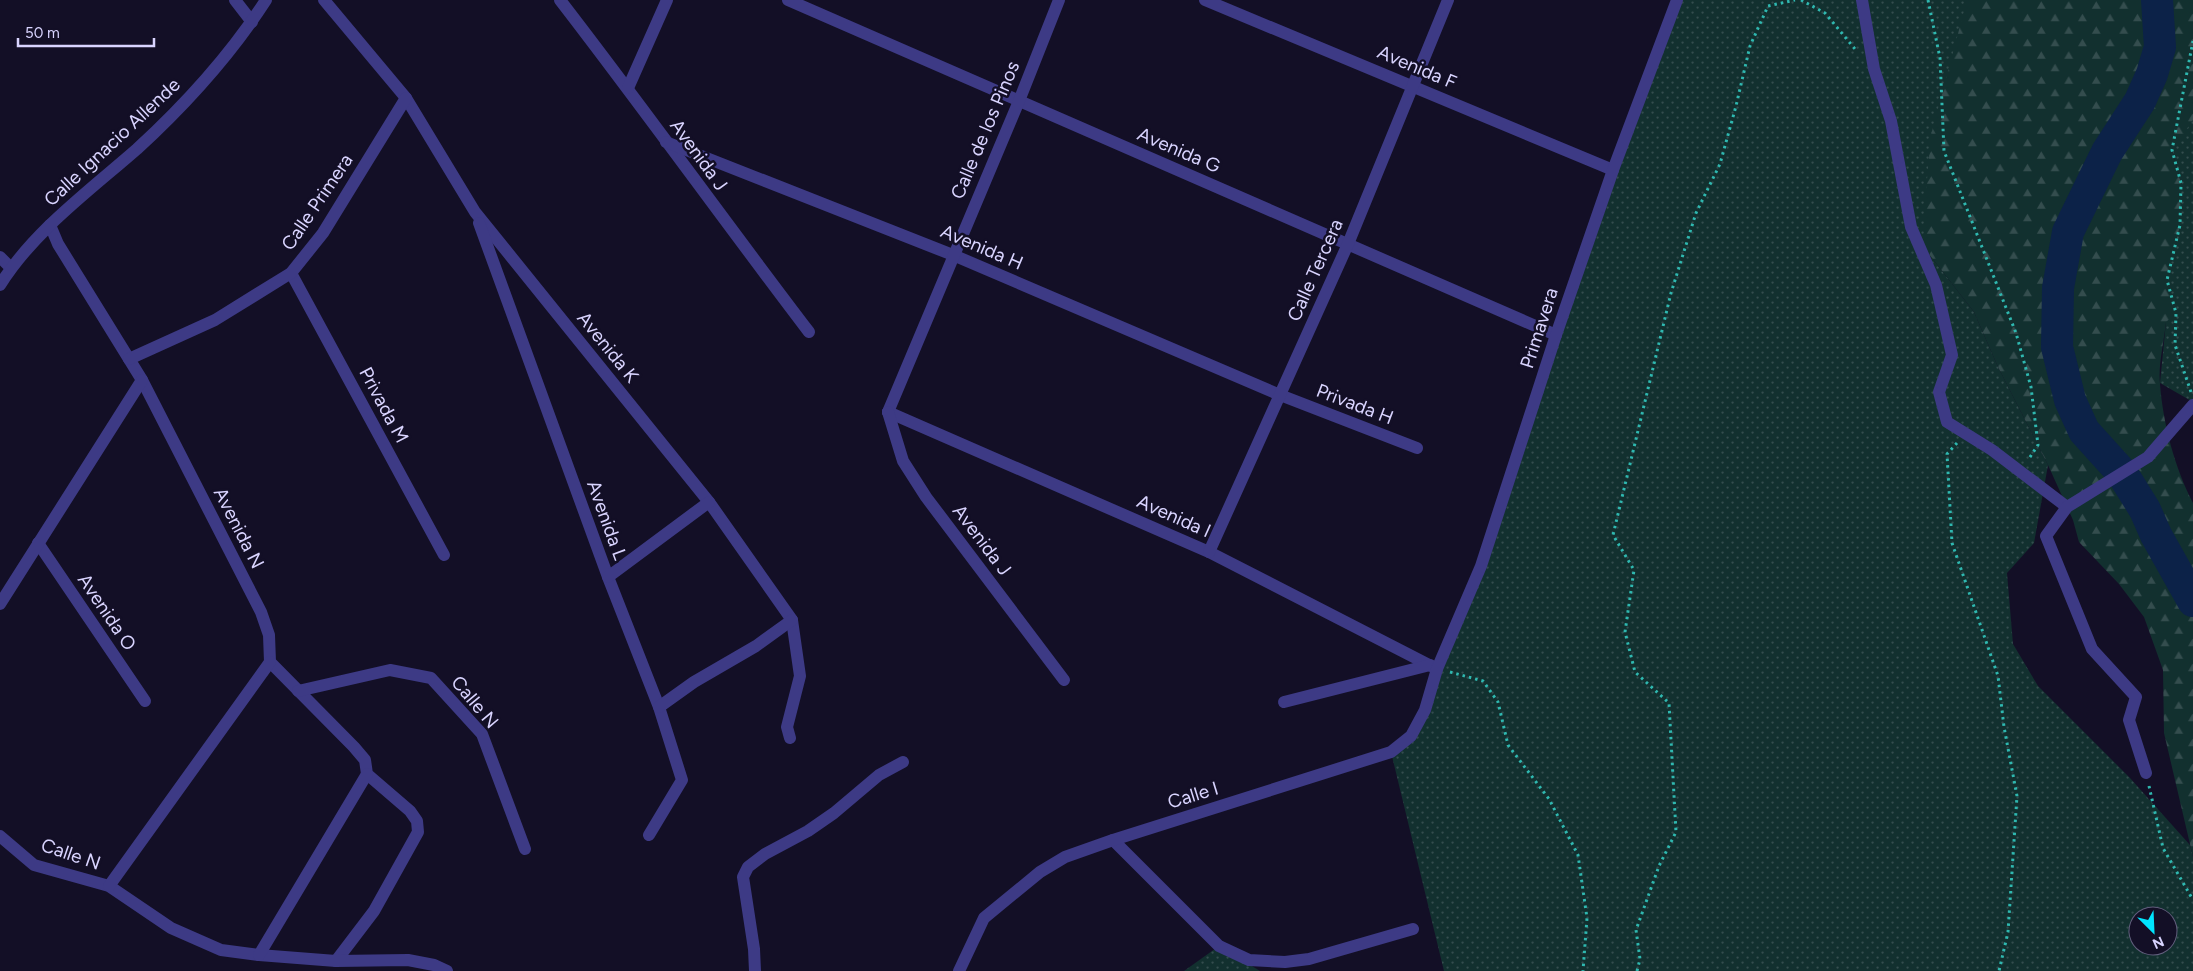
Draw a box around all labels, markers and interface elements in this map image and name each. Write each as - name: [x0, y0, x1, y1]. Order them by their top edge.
- scale bar: [18, 15, 154, 47]
- text: 50 m: [25, 24, 60, 42]
- street label: Avenida F: [1374, 40, 1460, 94]
- street label: Calle de los Pinos: [946, 57, 1024, 202]
- street label: Calle Ignacio Allende: [39, 73, 185, 211]
- street label: Avenida J: [665, 115, 733, 195]
- street label: Avenida G: [1134, 122, 1224, 178]
- street label: Calle Primera: [276, 149, 358, 255]
- street label: Calle Tercera: [1282, 215, 1348, 325]
- street label: Avenida H: [937, 219, 1027, 275]
- street label: Primavera: [1515, 285, 1563, 371]
- street label: Avenida K: [572, 307, 644, 388]
- street label: Privada M: [354, 363, 414, 447]
- street label: Privada H: [1313, 379, 1397, 429]
- street label: Avenida L: [582, 477, 632, 563]
- street label: Avenida N: [209, 484, 269, 572]
- street label: Avenida I: [1134, 490, 1214, 542]
- street label: Avenida J: [948, 500, 1016, 580]
- street label: Avenida O: [73, 569, 141, 655]
- street label: Calle N: [446, 671, 504, 733]
- street label: Calle I: [1165, 776, 1221, 814]
- street label: Calle N: [38, 833, 104, 875]
- north arrow: [2128, 906, 2178, 956]
- text: N: [2150, 932, 2166, 952]

